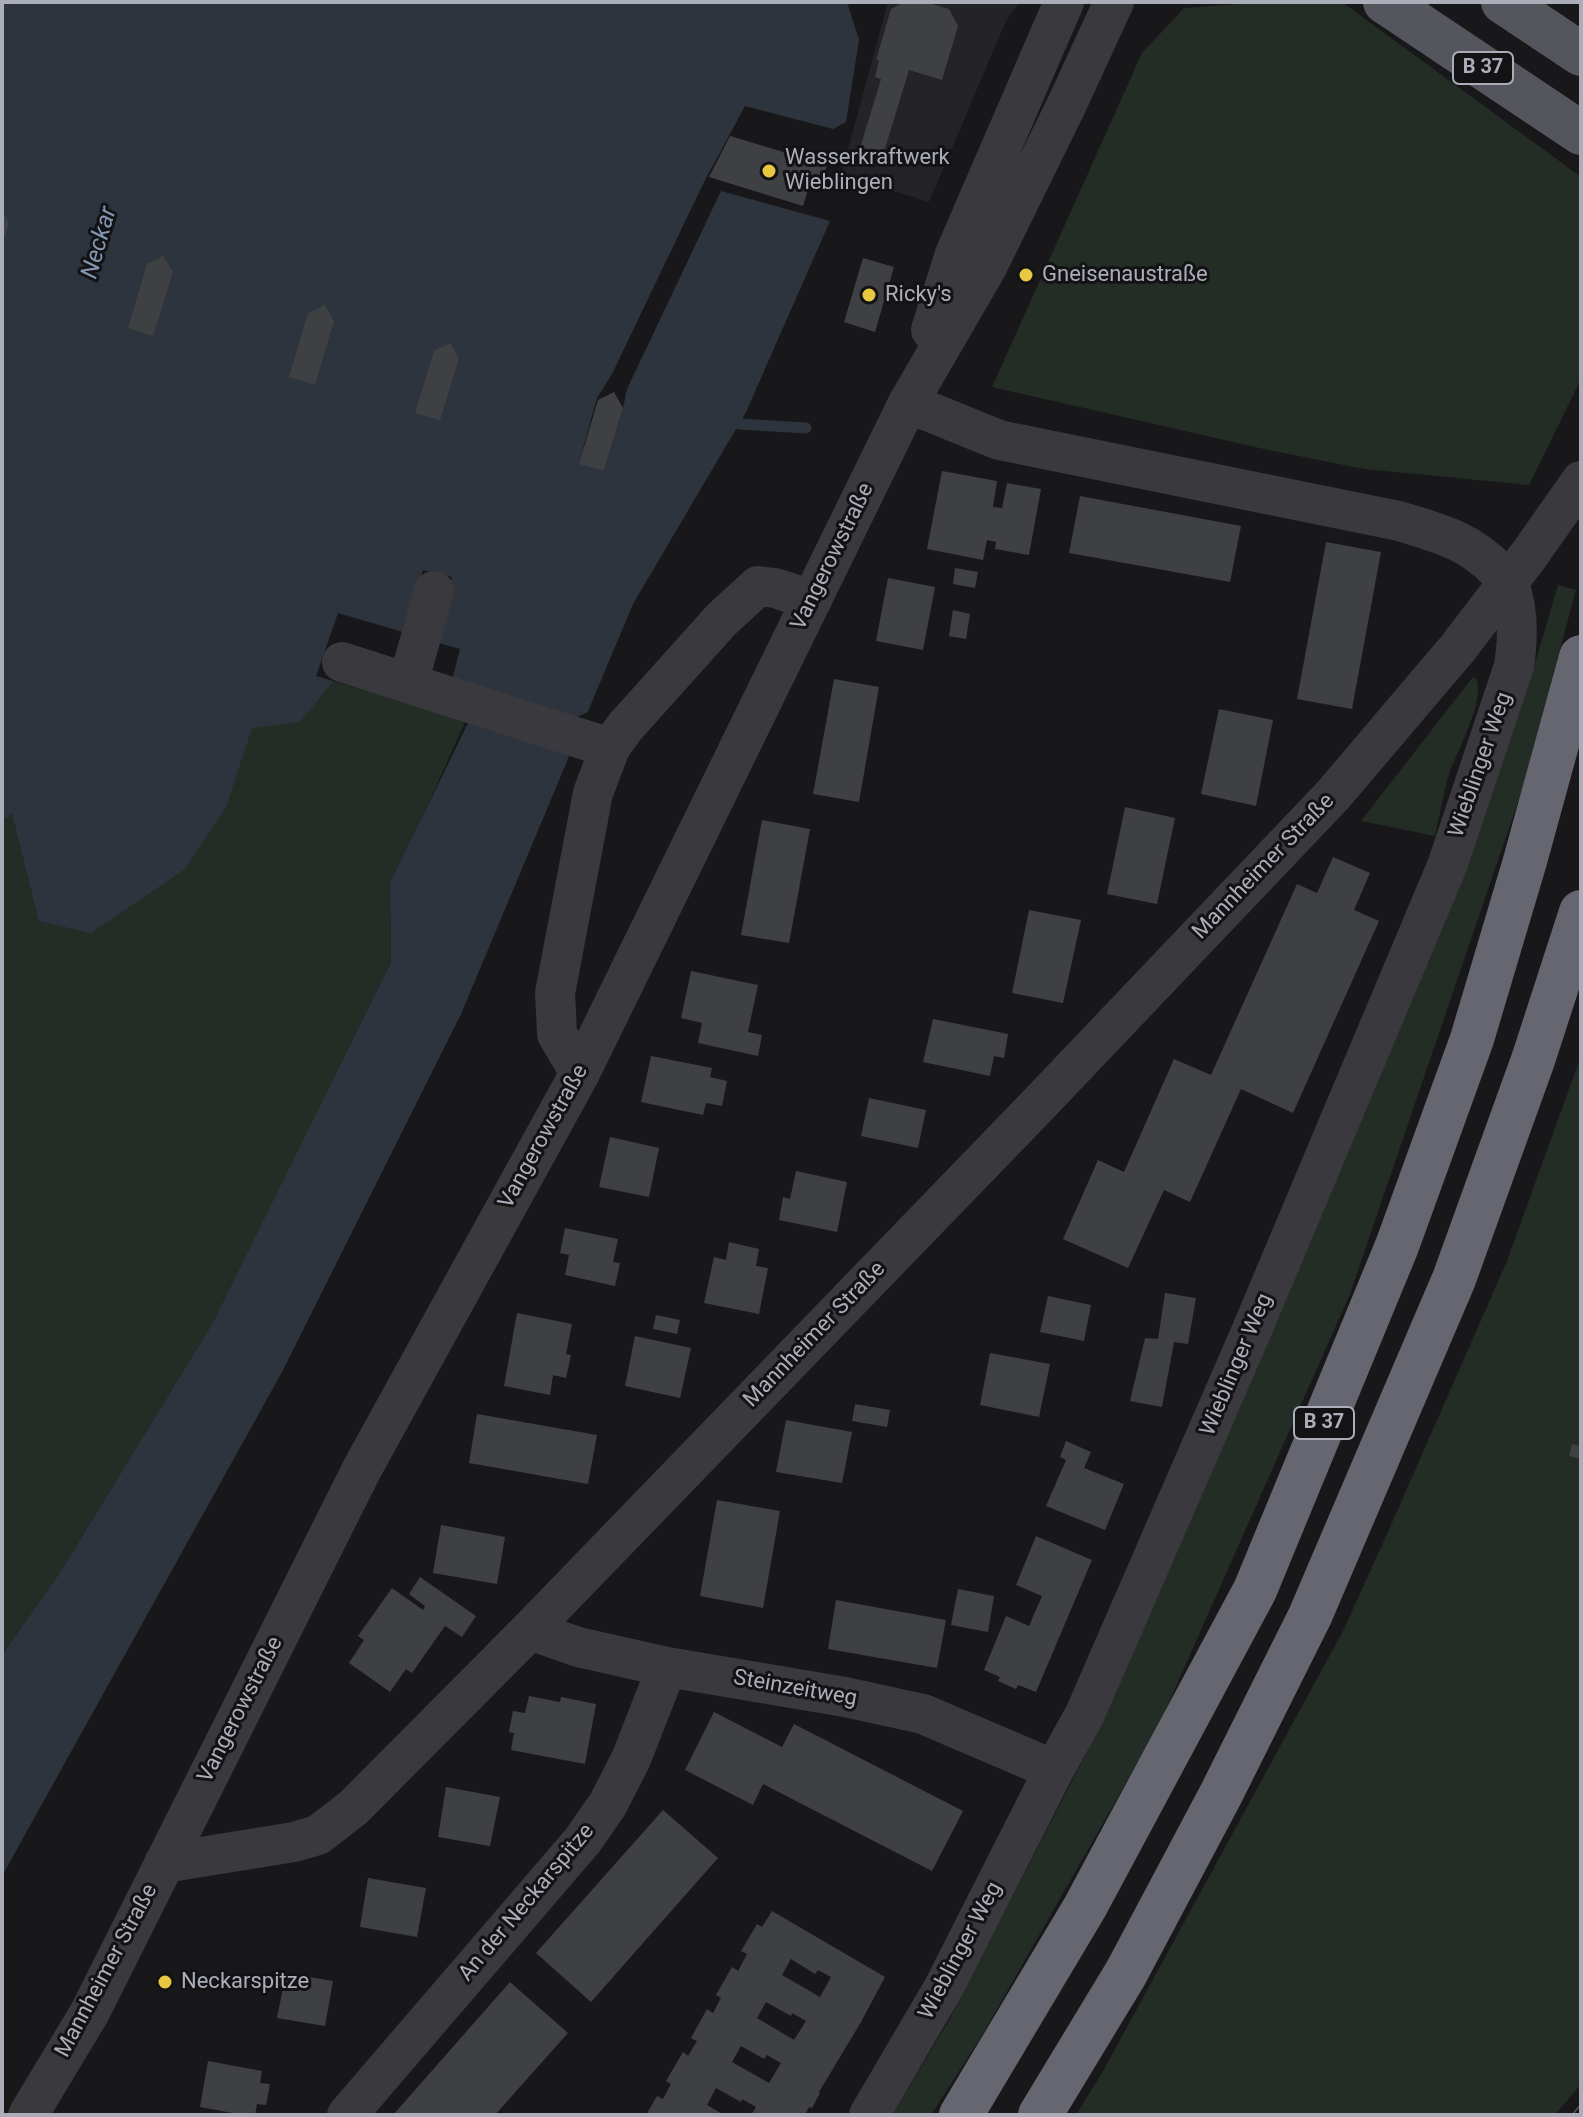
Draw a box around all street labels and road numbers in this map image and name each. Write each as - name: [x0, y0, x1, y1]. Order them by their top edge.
- road number: B 37: [1453, 52, 1513, 84]
- street label: Vangerowstraße: [786, 479, 880, 635]
- street label: Wieblinger Weg: [1444, 689, 1518, 841]
- street label: Mannheimer Straße: [1188, 789, 1340, 945]
- street label: Vangerowstraße: [494, 1061, 594, 1213]
- street label: Mannheimer Straße: [739, 1257, 891, 1413]
- street label: Wieblinger Weg: [1195, 1290, 1279, 1440]
- road number: B 37: [1294, 1407, 1354, 1439]
- street label: Vangerowstraße: [193, 1633, 289, 1787]
- street label: Steinzeitweg: [731, 1665, 859, 1713]
- street label: An der Neckarspitze: [454, 1819, 600, 1987]
- street label: Wieblinger Weg: [914, 1878, 1008, 2024]
- street label: Mannheimer Straße: [50, 1880, 164, 2062]

